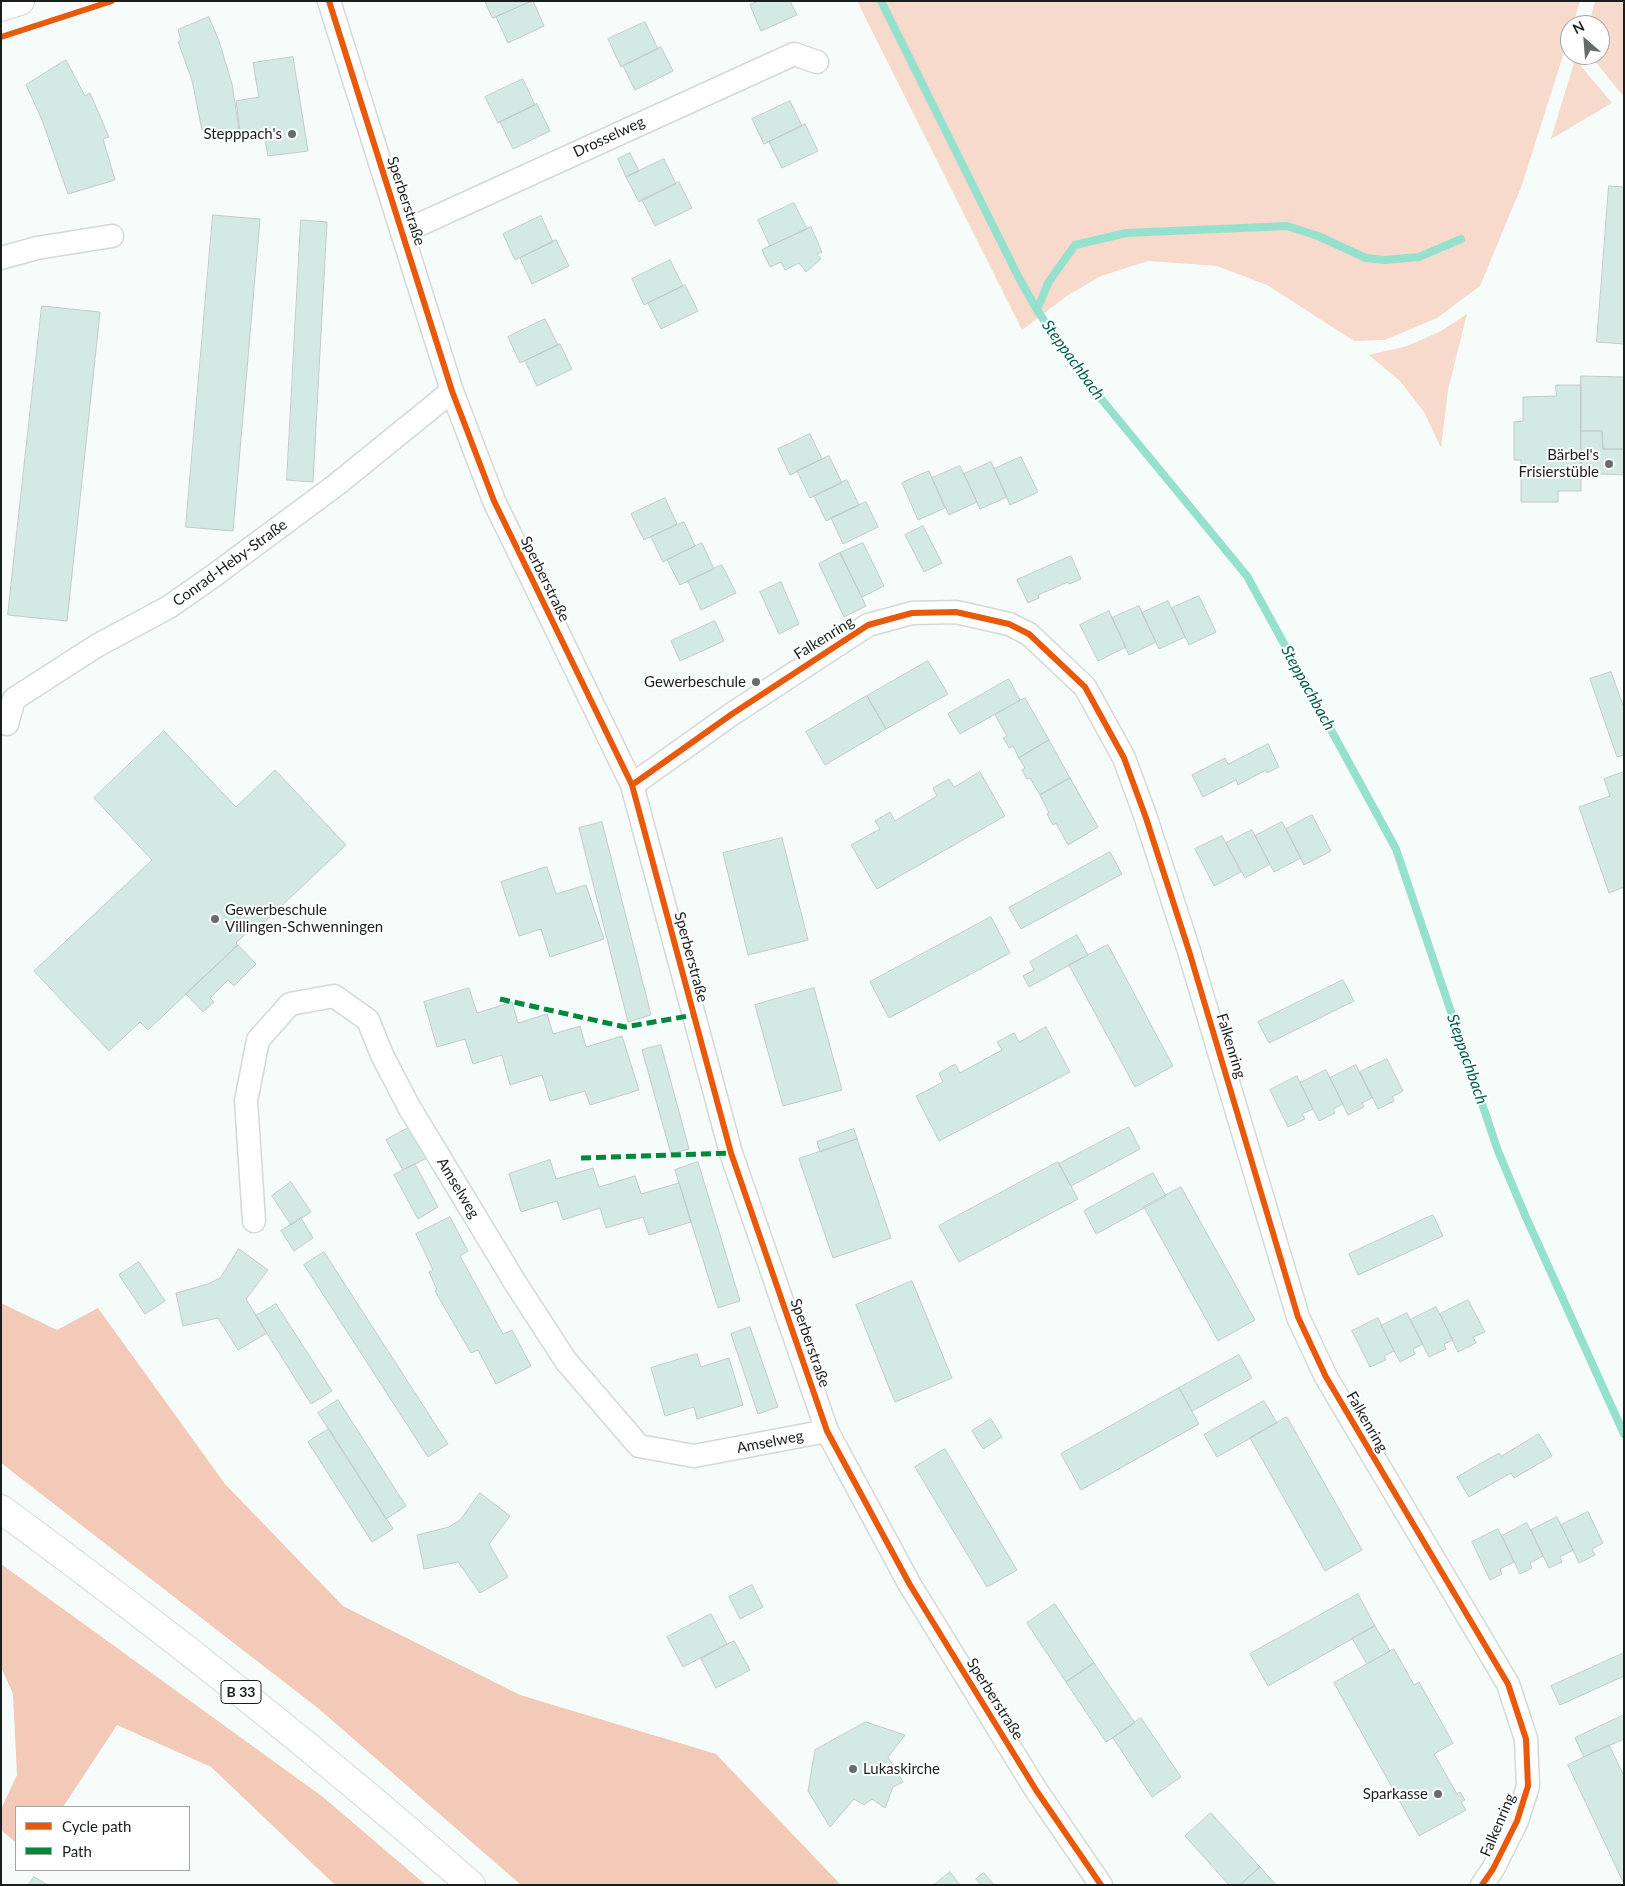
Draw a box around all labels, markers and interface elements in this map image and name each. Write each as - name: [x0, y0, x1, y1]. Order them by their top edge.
- north arrow: [1560, 15, 1610, 65]
- text: N: [1570, 17, 1587, 37]
- street label: Drosselweg: [570, 113, 648, 161]
- place label: Stepppach's: [203, 125, 282, 143]
- marker: Stepppach's: [286, 128, 298, 140]
- street label: Sperberstraße: [383, 154, 429, 248]
- water label: Steppachbach: [1038, 316, 1108, 404]
- place label: Bärbel's Frisierstüble: [1519, 446, 1599, 481]
- marker: Bärbel's Frisierstüble: [1603, 458, 1615, 470]
- street label: Conrad-Heby-Straße: [169, 516, 291, 610]
- street label: Sperberstraße: [517, 533, 573, 625]
- street label: Falkenring: [791, 613, 857, 663]
- water label: Steppachbach: [1277, 642, 1339, 734]
- place label: Gewerbeschule: [644, 673, 746, 691]
- marker: Gewerbeschule: [750, 676, 762, 688]
- place label: Gewerbeschule Villingen-Schwenningen: [225, 901, 383, 936]
- street label: Sperberstraße: [670, 910, 712, 1004]
- marker: Gewerbeschule Villingen-Schwenningen: [209, 913, 221, 925]
- street label: Falkenring: [1213, 1011, 1249, 1081]
- water label: Steppachbach: [1443, 1011, 1491, 1107]
- street label: Amselweg: [433, 1154, 483, 1222]
- street label: Sperberstraße: [786, 1296, 834, 1390]
- street label: Falkenring: [1342, 1388, 1392, 1456]
- street label: Amselweg: [735, 1427, 805, 1457]
- street label: Sperberstraße: [963, 1655, 1027, 1743]
- road number: B 33: [221, 1680, 261, 1704]
- place label: Lukaskirche: [863, 1760, 940, 1778]
- marker: Lukaskirche: [847, 1763, 859, 1775]
- place label: Sparkasse: [1363, 1785, 1428, 1803]
- marker: Sparkasse: [1432, 1788, 1444, 1800]
- street label: Falkenring: [1477, 1791, 1519, 1859]
- legend: [15, 1806, 190, 1871]
- text: Cycle path: [62, 1817, 131, 1835]
- text: Path: [62, 1842, 92, 1860]

